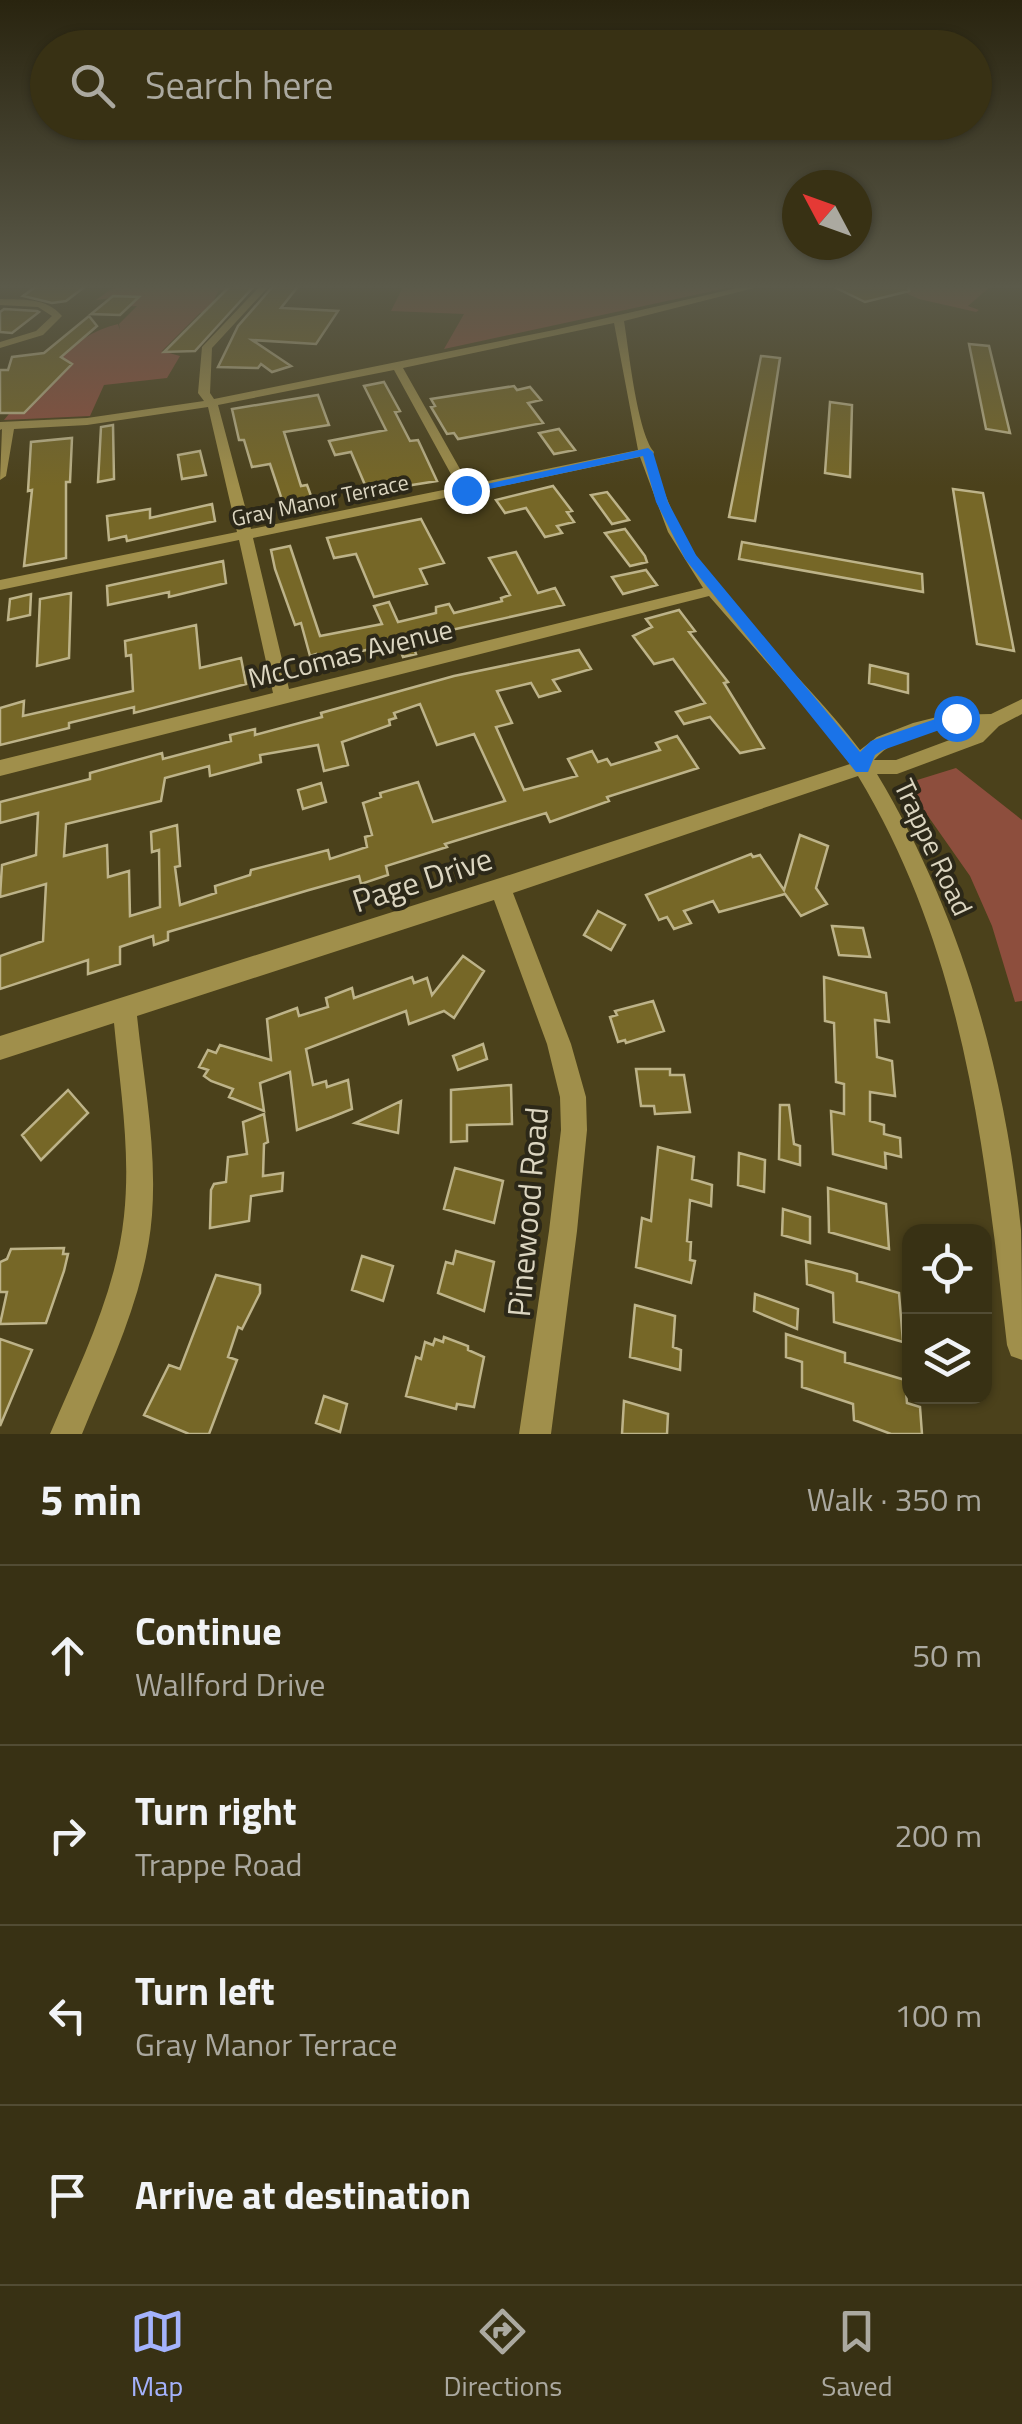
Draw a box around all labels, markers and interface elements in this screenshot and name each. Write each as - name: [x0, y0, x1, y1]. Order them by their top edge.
- search box: [30, 30, 992, 140]
- text: Search here: [145, 56, 333, 114]
- icon: search: [65, 58, 120, 113]
- north arrow: [782, 170, 872, 260]
- street label: Gray Manor Terrace: [228, 465, 412, 535]
- route end: [444, 468, 490, 514]
- street label: McComas Avenue: [243, 607, 457, 699]
- route start: [934, 696, 980, 742]
- street label: Trappe Road: [884, 772, 984, 922]
- street label: Page Drive: [346, 834, 498, 924]
- street label: Pinewood Road: [494, 1105, 560, 1319]
- map controls: [902, 1224, 992, 1404]
- button: locate: [902, 1224, 992, 1314]
- button: layers: [902, 1314, 992, 1404]
- text: 5 min: [40, 1467, 142, 1531]
- text: Walk · 350 m: [807, 1475, 982, 1523]
- text: Continue: [135, 1602, 282, 1660]
- icon: ahead: [40, 1628, 95, 1683]
- text: 50 m: [912, 1631, 982, 1679]
- text: Wallford Drive: [135, 1660, 326, 1708]
- text: Turn right: [135, 1782, 297, 1840]
- icon: right: [40, 1808, 95, 1863]
- text: 200 m: [894, 1811, 982, 1859]
- text: Trappe Road: [135, 1840, 302, 1888]
- text: Turn left: [135, 1962, 275, 2020]
- icon: left: [40, 1988, 95, 2043]
- text: 100 m: [894, 1991, 982, 2039]
- text: Gray Manor Terrace: [135, 2020, 397, 2068]
- text: Arrive at destination: [135, 2166, 471, 2224]
- icon: arrive: [40, 2168, 95, 2223]
- tab: Map: [130, 2304, 185, 2407]
- tab: Directions: [444, 2304, 562, 2407]
- tab: Saved: [821, 2304, 892, 2407]

